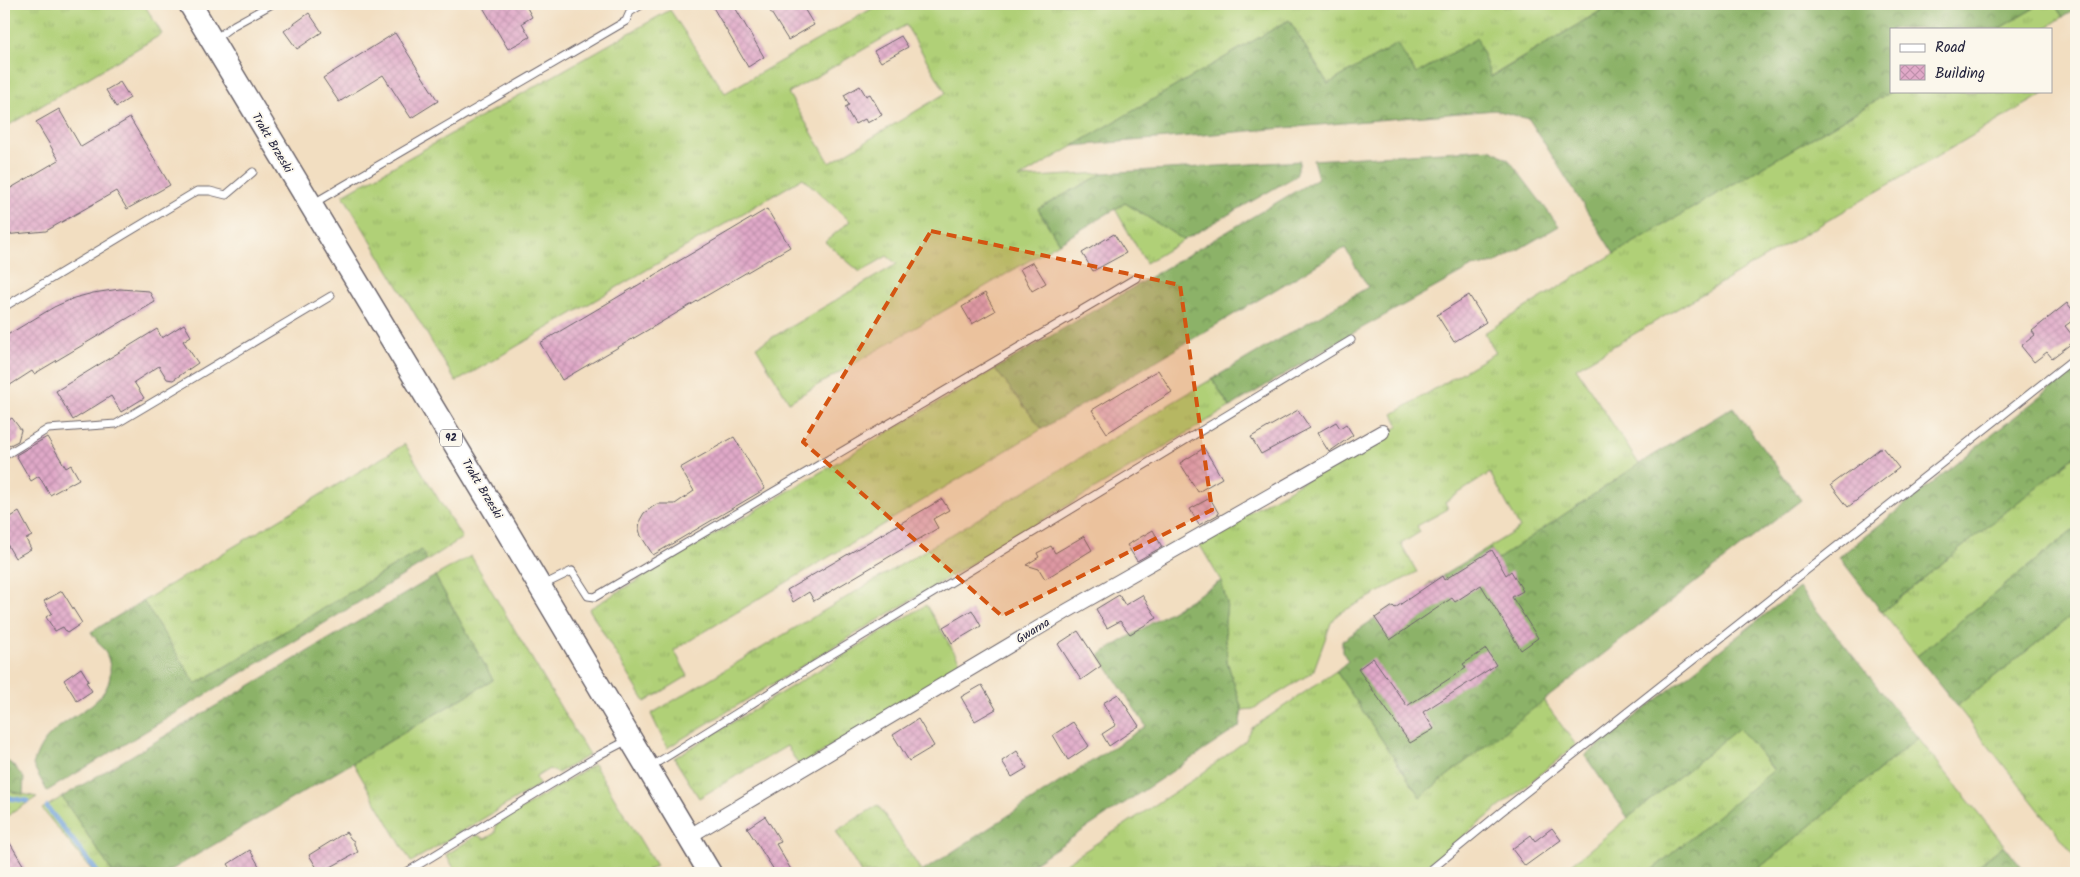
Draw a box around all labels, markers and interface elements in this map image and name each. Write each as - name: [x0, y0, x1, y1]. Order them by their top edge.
- legend: [1890, 28, 2052, 92]
- text: Road: [1935, 36, 1966, 60]
- text: Building: [1935, 62, 1985, 86]
- street label: Trakt Brzeski: [247, 109, 298, 178]
- road number: 92: [440, 429, 462, 446]
- street label: Trakt Brzeski: [457, 455, 508, 524]
- street label: Gwarna: [1012, 613, 1054, 649]

